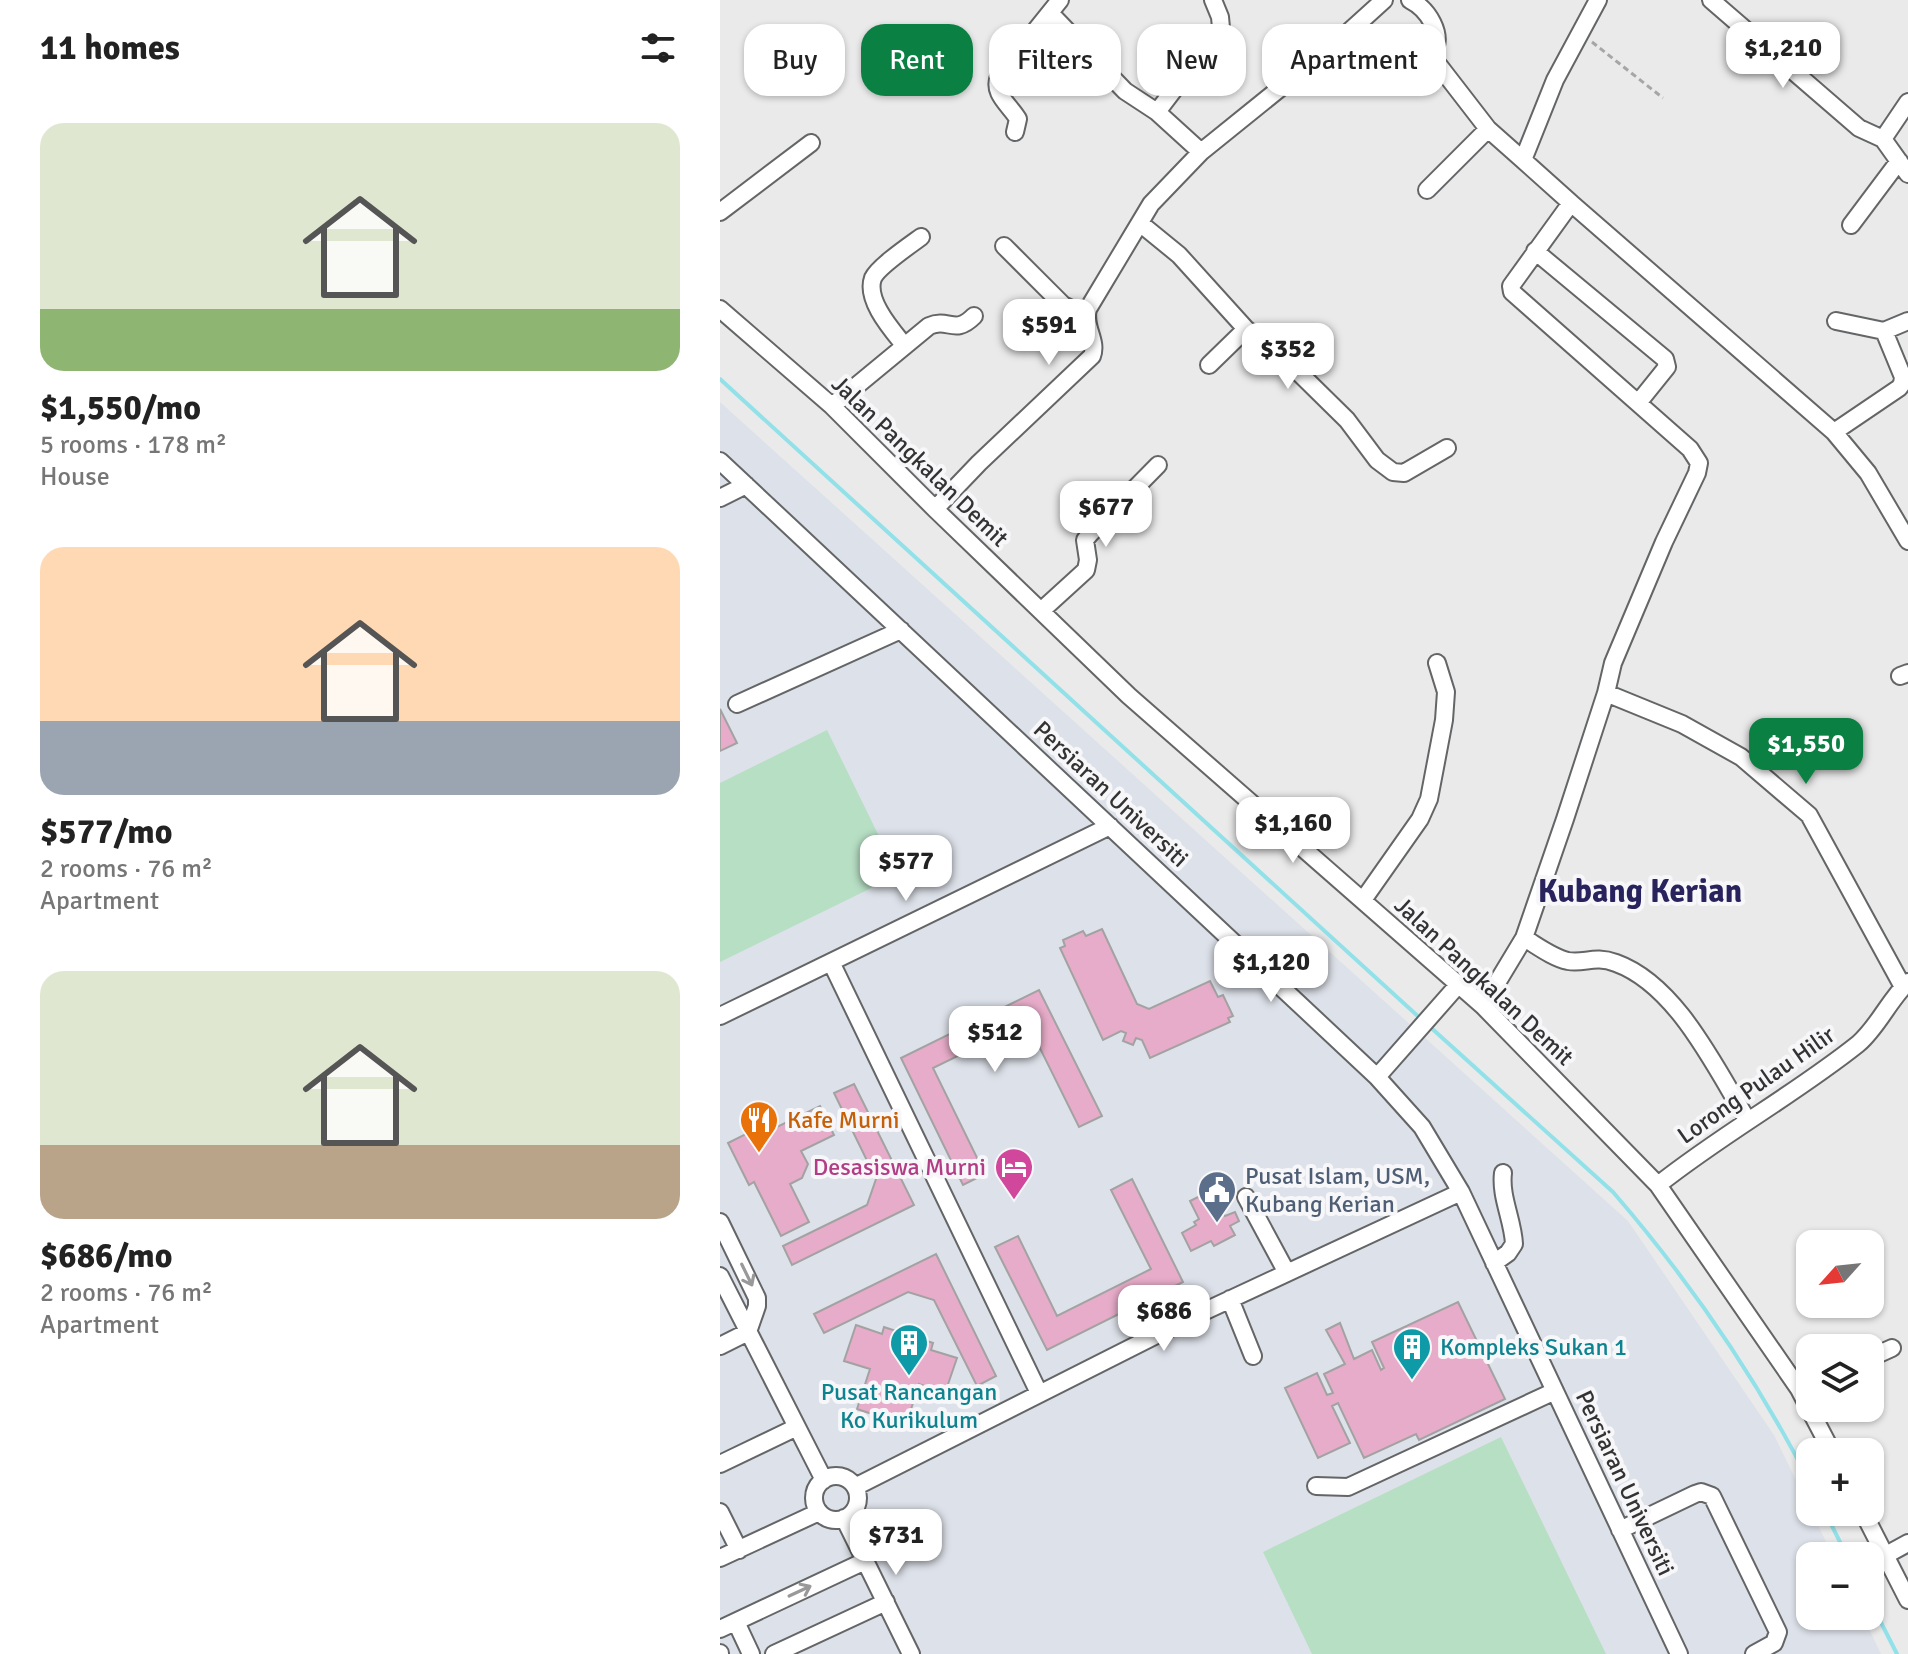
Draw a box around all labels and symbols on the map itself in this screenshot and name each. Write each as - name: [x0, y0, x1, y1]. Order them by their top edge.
- pin: $1,210: [1718, 22, 1848, 90]
- pin: $591: [1002, 299, 1096, 367]
- pin: $352: [1241, 323, 1335, 391]
- street label: Jalan Pangkalan Demit: [825, 369, 1015, 553]
- pin: $677: [1059, 481, 1153, 549]
- street label: Persiaran Universiti: [1027, 714, 1195, 874]
- pin: $1,550: [1741, 718, 1871, 786]
- pin: $1,160: [1228, 797, 1358, 865]
- pin: $577: [859, 835, 953, 903]
- district label: Kubang Kerian: [1538, 872, 1742, 911]
- street label: Jalan Pangkalan Demit: [1388, 890, 1580, 1072]
- pin: $1,120: [1206, 936, 1336, 1004]
- pin: $512: [948, 1006, 1042, 1074]
- street label: Lorong Pulau Hilir: [1671, 1019, 1841, 1150]
- restaurant icon: Kafe Murni: [738, 1099, 780, 1154]
- place label: Kafe Murni: [787, 1105, 900, 1135]
- hotel icon: Desasiswa Murni: [993, 1146, 1035, 1201]
- place label: Desasiswa Murni: [813, 1152, 986, 1182]
- place label: Pusat Islam, USM, Kubang Kerian: [1245, 1161, 1430, 1219]
- public building icon: Pusat Islam, USM, Kubang Kerian: [1196, 1169, 1238, 1224]
- north arrow: [1796, 1230, 1884, 1318]
- one-way arrow: [739, 1263, 755, 1287]
- pin: $686: [1117, 1285, 1211, 1353]
- building icon: Pusat Rancangan Ko Kurikulum: [888, 1322, 930, 1377]
- building icon: Kompleks Sukan 1: [1391, 1326, 1433, 1381]
- place label: Kompleks Sukan 1: [1440, 1332, 1627, 1362]
- place label: Pusat Rancangan Ko Kurikulum: [821, 1377, 997, 1435]
- street label: Persiaran Universiti: [1569, 1386, 1681, 1580]
- pin: $731: [849, 1509, 943, 1577]
- one-way arrow: [788, 1583, 812, 1598]

